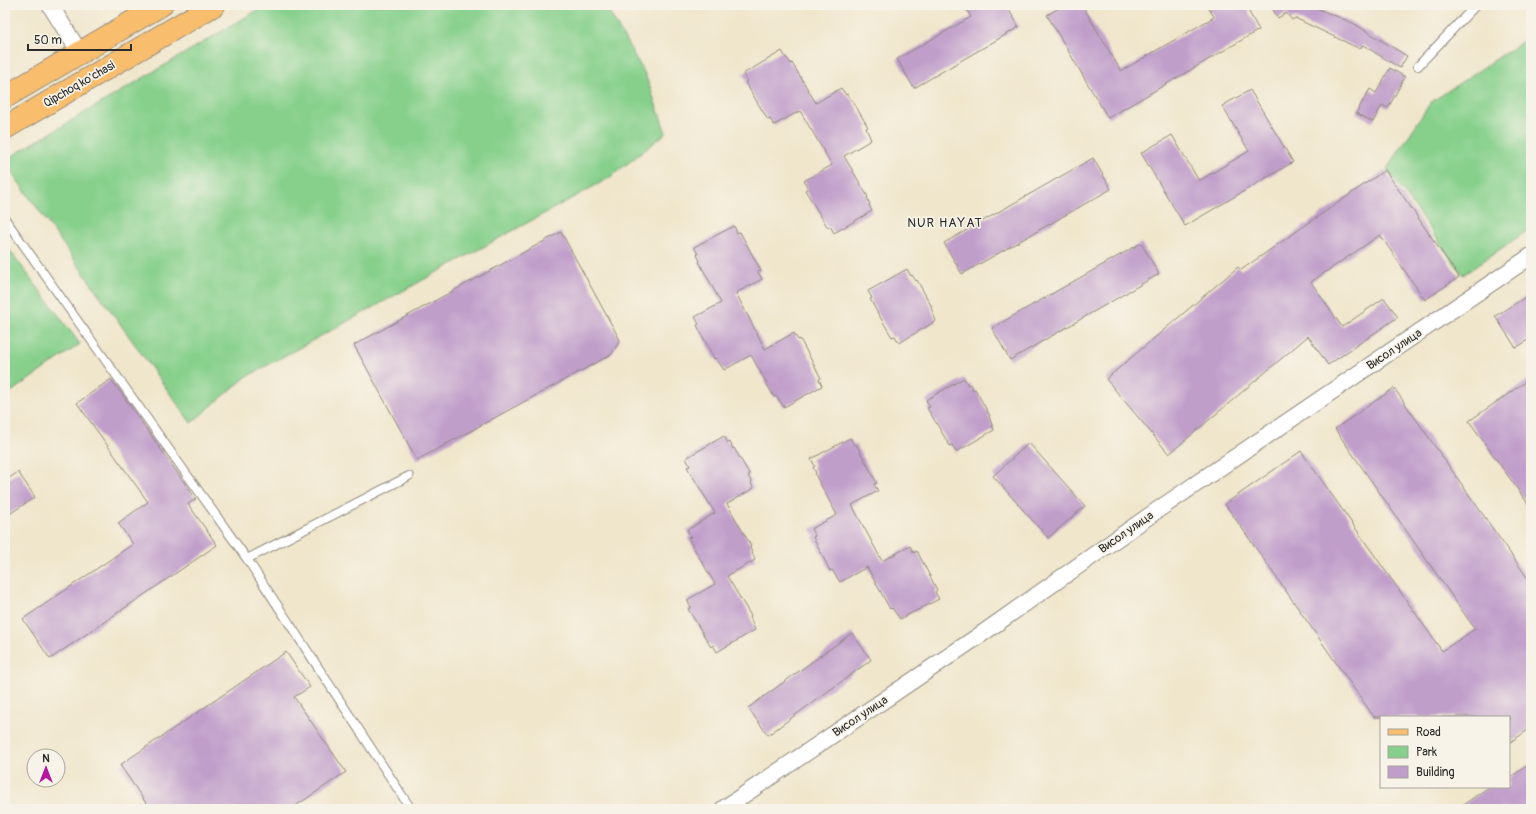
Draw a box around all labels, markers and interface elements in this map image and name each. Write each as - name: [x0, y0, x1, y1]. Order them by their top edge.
- scale bar: [28, 26, 131, 52]
- text: 50 m: [34, 33, 62, 48]
- street label: Qipchoq ko'chasi: [41, 58, 118, 111]
- district label: NUR HAYAT: [907, 215, 983, 231]
- street label: Висол улица: [1364, 325, 1425, 373]
- street label: Висол улица: [1096, 508, 1157, 557]
- street label: Висол улица: [830, 692, 891, 740]
- legend: [1380, 716, 1510, 788]
- text: Road: [1416, 725, 1441, 740]
- text: Park: [1416, 745, 1437, 760]
- north arrow: [26, 748, 66, 788]
- text: N: [42, 752, 50, 765]
- text: Building: [1416, 765, 1455, 780]

